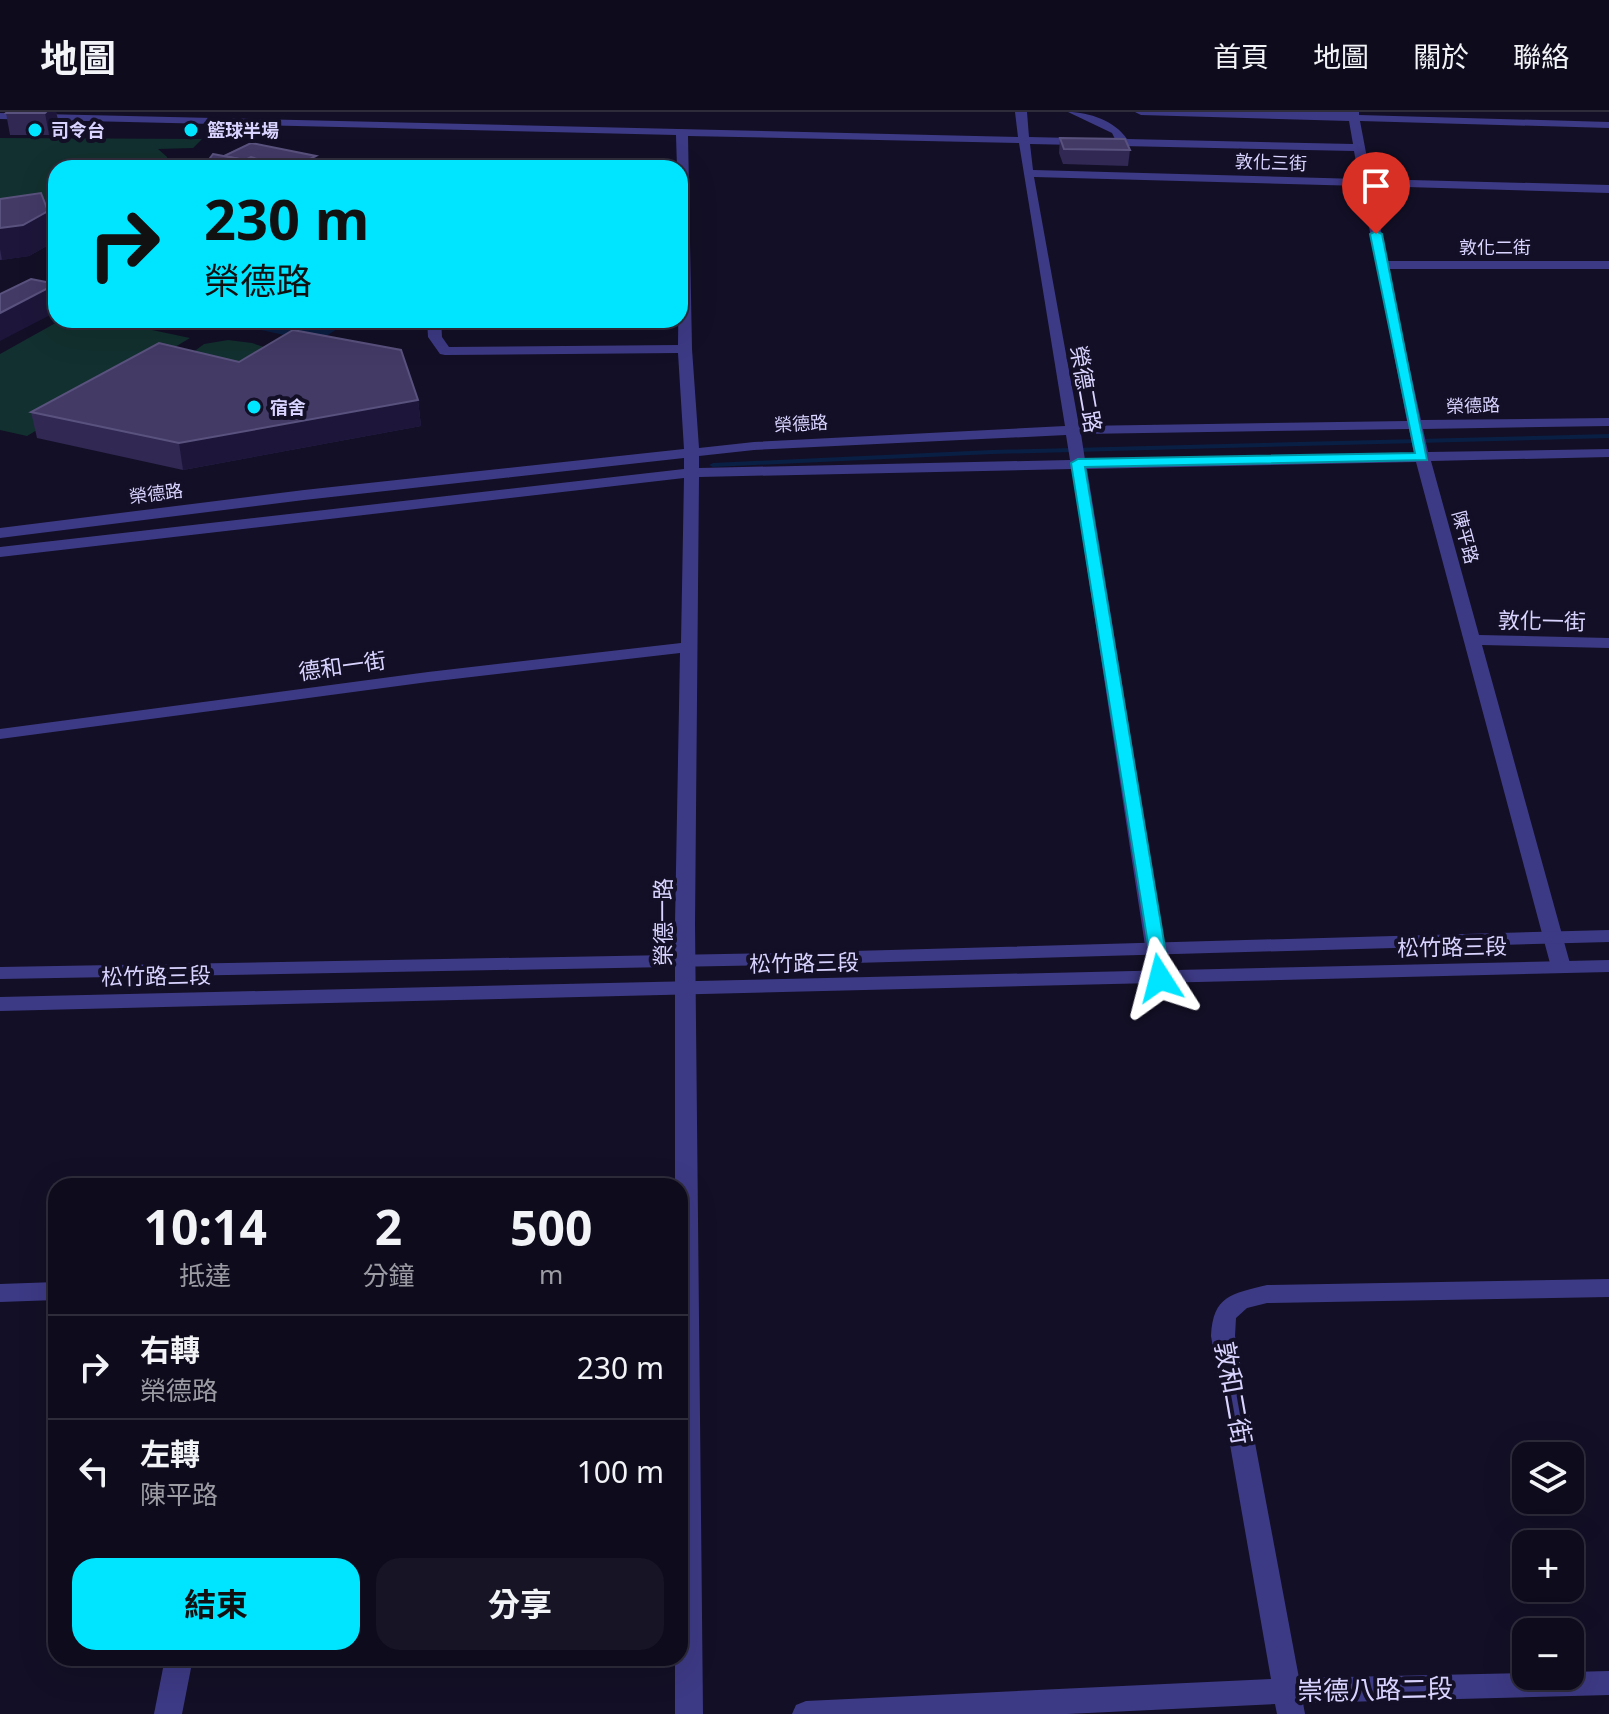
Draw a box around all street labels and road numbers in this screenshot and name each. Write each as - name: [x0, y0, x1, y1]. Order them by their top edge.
- street label: 敦化三街: [1235, 149, 1307, 175]
- street label: 敦化二街: [1459, 235, 1531, 259]
- street label: 榮德二路: [1065, 343, 1109, 435]
- street label: 榮德路: [1446, 392, 1500, 418]
- street label: 榮德路: [773, 410, 829, 436]
- street label: 榮德路: [128, 478, 184, 508]
- street label: 陳平路: [1447, 508, 1485, 566]
- street label: 敦化一街: [1498, 604, 1586, 636]
- street label: 德和一街: [296, 644, 388, 686]
- street label: 榮德一路: [647, 878, 677, 966]
- street label: 松竹路三段: [1397, 930, 1507, 962]
- street label: 松竹路三段: [749, 946, 859, 978]
- street label: 松竹路三段: [101, 959, 211, 991]
- street label: 敦和二街: [1207, 1339, 1261, 1447]
- street label: 崇德八路二段: [1297, 1670, 1453, 1708]

